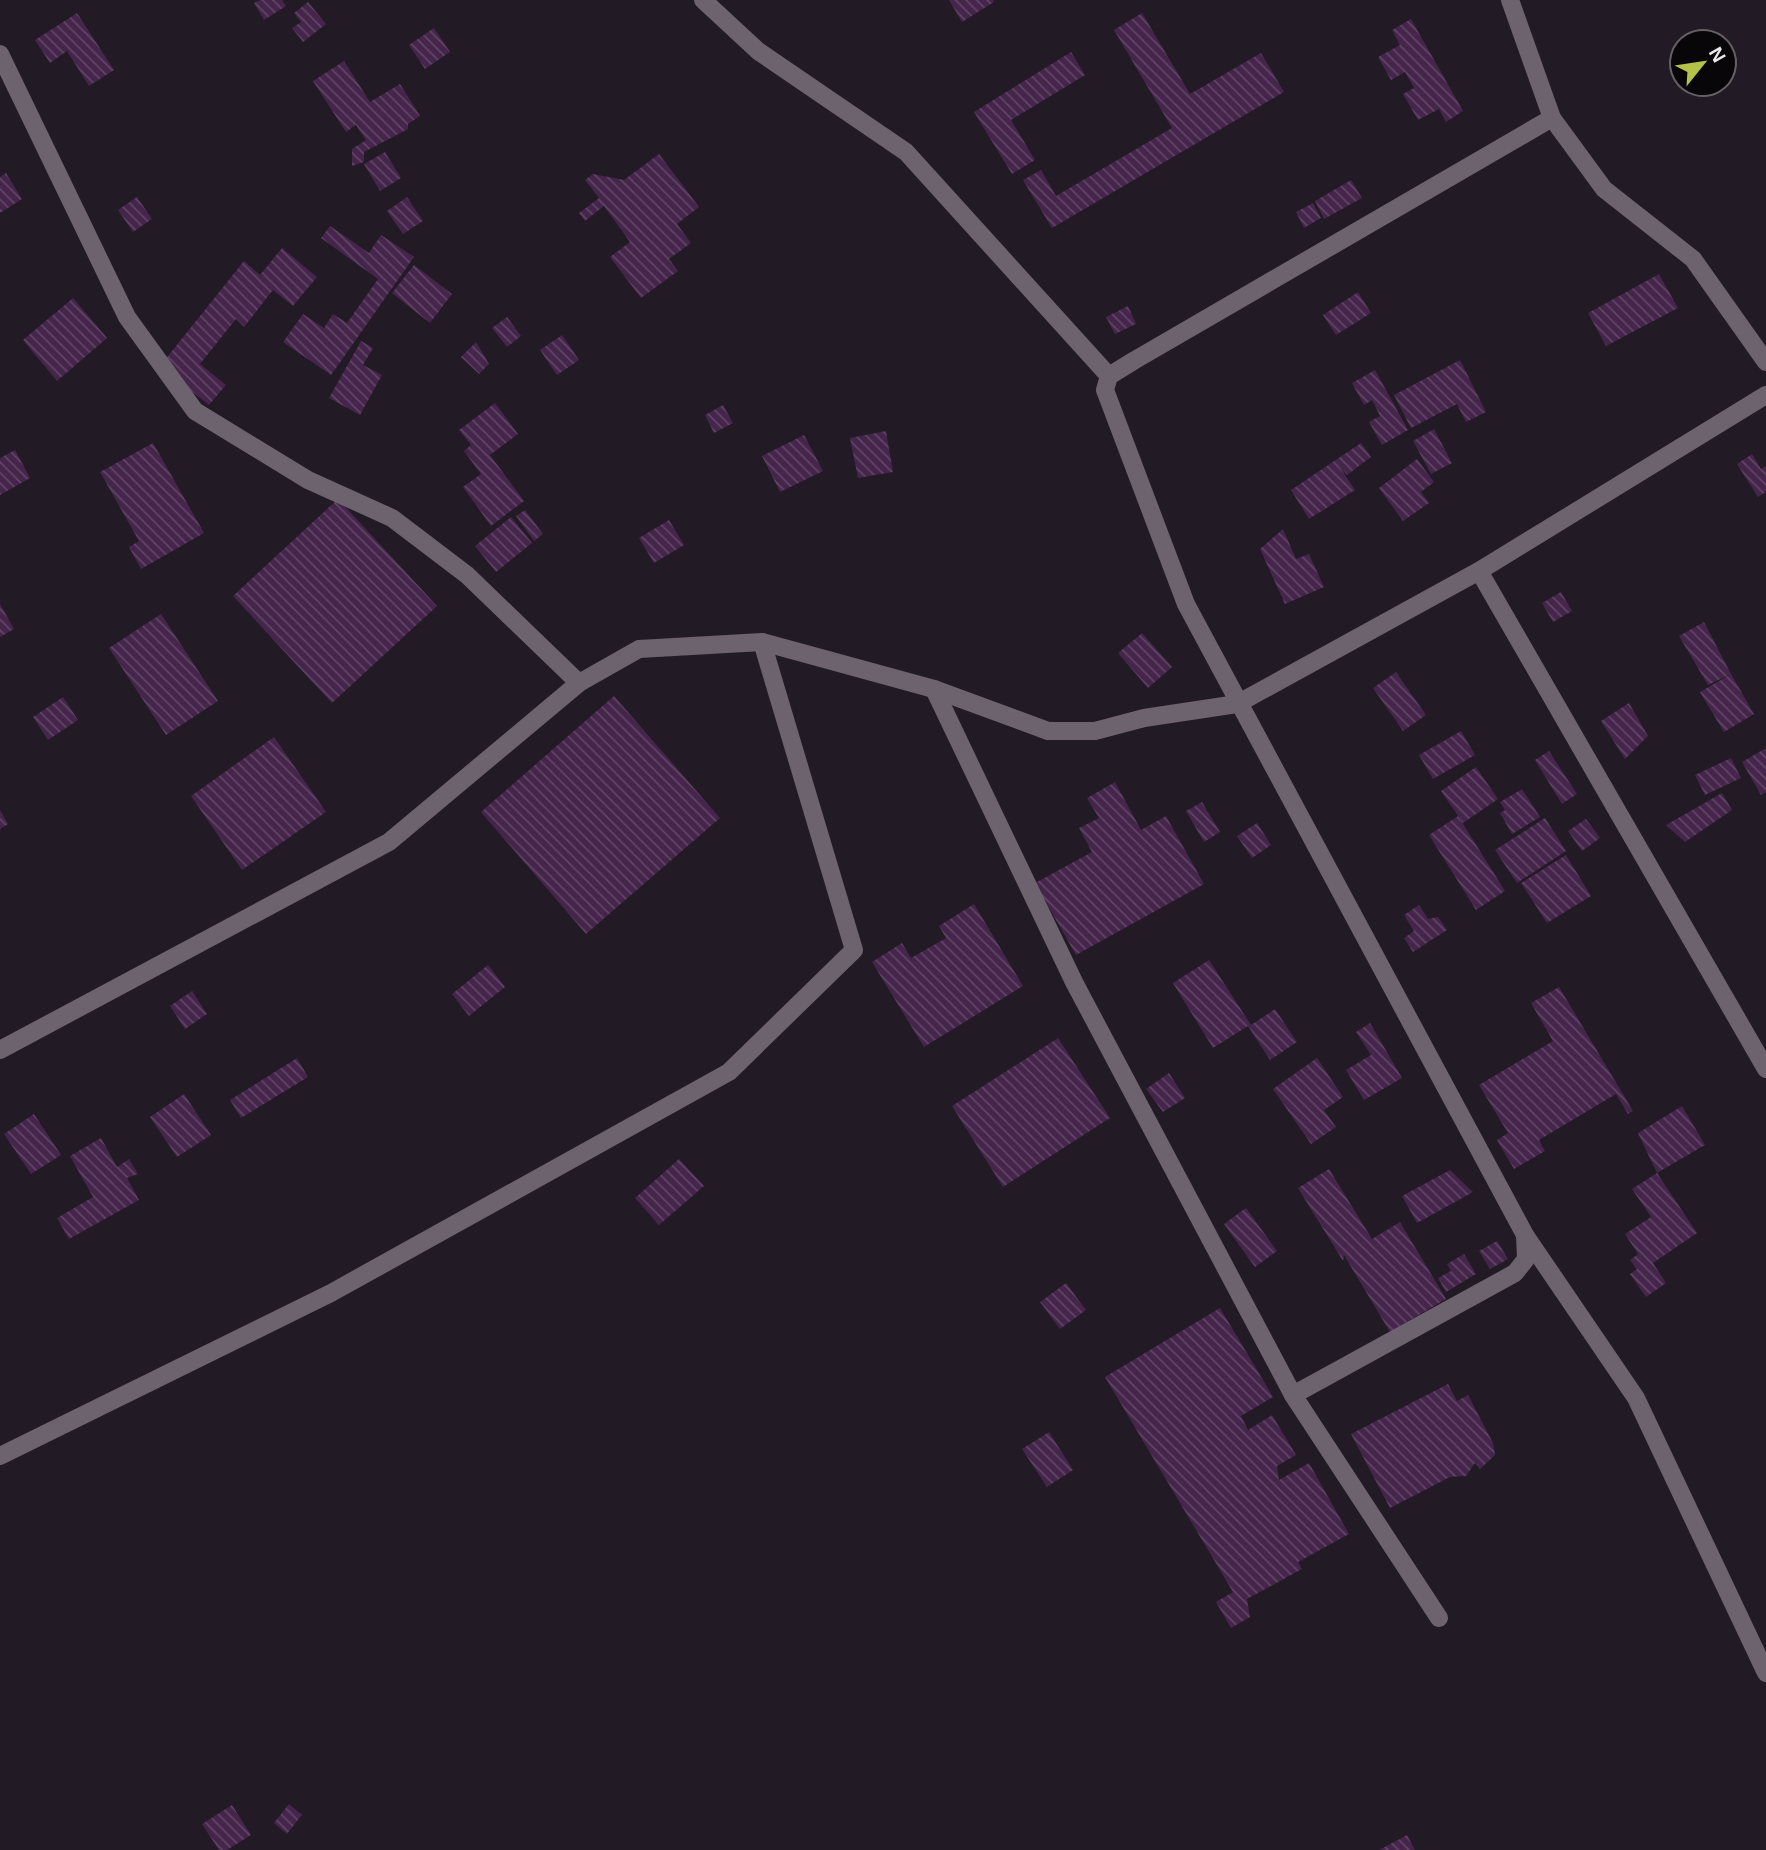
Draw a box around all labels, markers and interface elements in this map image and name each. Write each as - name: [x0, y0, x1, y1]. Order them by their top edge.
- north arrow: [1668, 28, 1738, 98]
- text: N: [1705, 44, 1730, 66]

